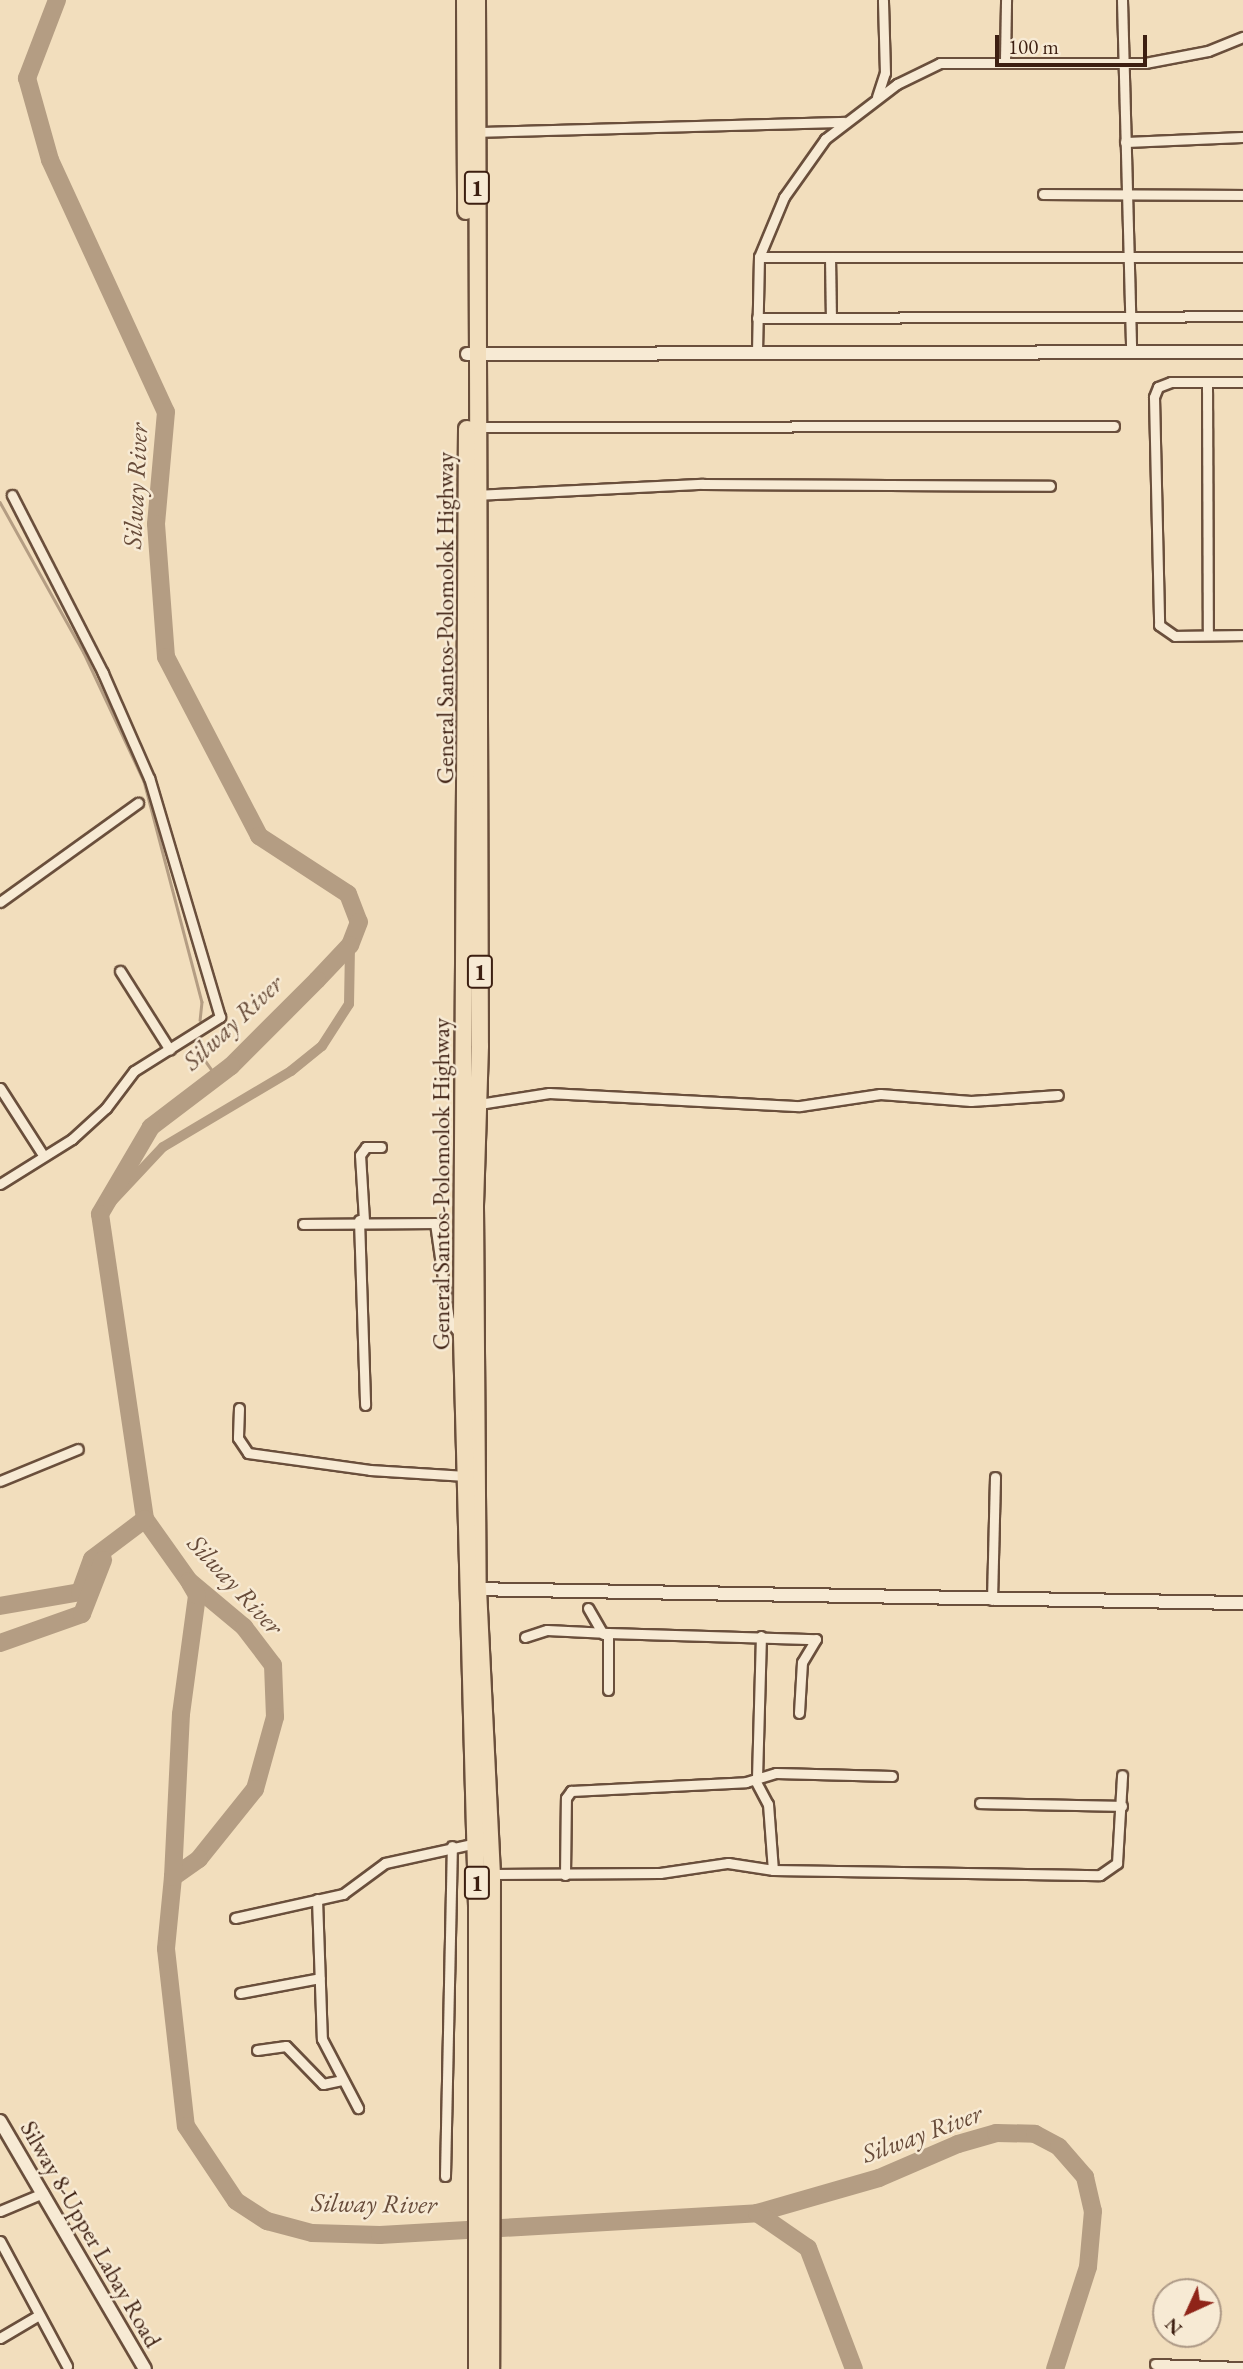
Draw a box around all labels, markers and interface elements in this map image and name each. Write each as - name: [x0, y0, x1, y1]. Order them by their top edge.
- scale bar: [998, 21, 1150, 65]
- text: 100 m: [1008, 33, 1059, 60]
- road number: 1: [463, 168, 491, 208]
- water label: Silway River: [117, 422, 155, 550]
- street label: General Santos-Polomolok Highway: [431, 452, 459, 784]
- road number: 1: [466, 953, 494, 992]
- water label: Silway River: [176, 969, 290, 1077]
- street label: General Santos-Polomolok Highway: [427, 1018, 455, 1350]
- water label: Silway River: [181, 1528, 289, 1642]
- road number: 1: [463, 1864, 491, 1902]
- water label: Silway River: [858, 2098, 986, 2170]
- street label: Silway 8-Upper Labay Road: [14, 2116, 168, 2352]
- water label: Silway River: [311, 2187, 437, 2221]
- north arrow: [1152, 2278, 1222, 2348]
- text: N: [1159, 2313, 1187, 2341]

